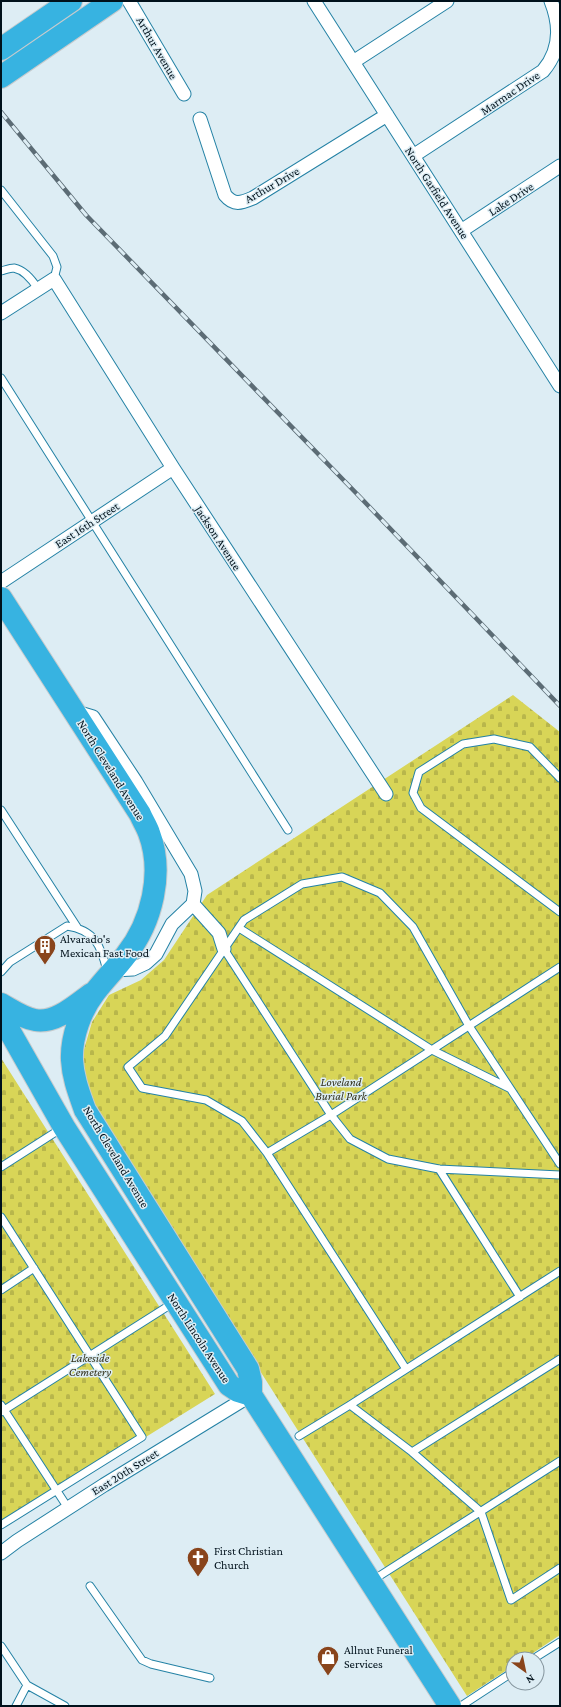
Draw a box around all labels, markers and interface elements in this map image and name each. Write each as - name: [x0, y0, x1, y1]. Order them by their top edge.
- street label: Arthur Avenue: [134, 14, 180, 82]
- street label: Marmac Drive: [478, 68, 542, 118]
- street label: North Garfield Avenue: [402, 144, 472, 242]
- street label: Arthur Drive: [242, 164, 302, 206]
- street label: Lake Drive: [486, 179, 536, 219]
- street label: East 16th Street: [52, 498, 123, 551]
- street label: Jackson Avenue: [191, 502, 244, 573]
- street label: North Cleveland Avenue: [74, 717, 148, 823]
- place label: Alvarado's Mexican Fast Food: [60, 932, 150, 960]
- building icon: Alvarado's Mexican Fast Food: [32, 933, 58, 966]
- park label: Loveland Burial Park: [315, 1075, 368, 1103]
- street label: North Cleveland Avenue: [80, 1104, 152, 1210]
- street label: North Lincoln Avenue: [165, 1290, 233, 1386]
- park label: Lakeside Cemetery: [69, 1351, 111, 1379]
- street label: East 20th Street: [89, 1445, 162, 1498]
- place label: First Christian Church: [214, 1544, 283, 1572]
- church icon: First Christian Church: [185, 1545, 211, 1578]
- place label: Allnut Funeral Services: [344, 1643, 413, 1671]
- shop icon: Allnut Funeral Services: [315, 1644, 341, 1677]
- north arrow: [505, 1651, 545, 1691]
- text: N: [524, 1672, 537, 1687]

